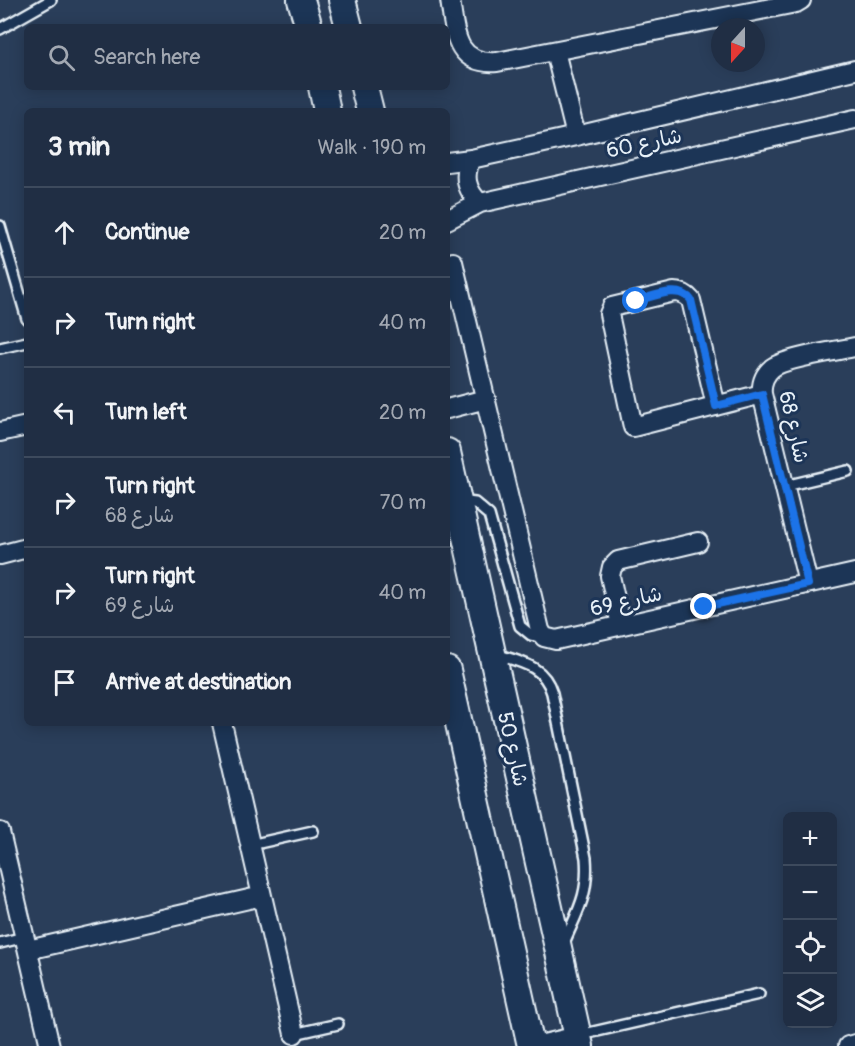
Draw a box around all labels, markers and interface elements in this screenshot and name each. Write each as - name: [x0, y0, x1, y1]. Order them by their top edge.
- north arrow: [711, 18, 765, 72]
- search box: [24, 24, 450, 90]
- icon: search: [45, 41, 78, 74]
- text: Search here: [93, 43, 200, 71]
- street label: شارع 60: [604, 122, 685, 166]
- text: 3 min: [48, 131, 110, 163]
- text: Walk · 190 m: [318, 135, 426, 160]
- icon: ahead: [48, 216, 81, 249]
- text: Continue: [105, 218, 189, 246]
- text: 20 m: [379, 220, 426, 245]
- route start: [622, 287, 648, 313]
- icon: right: [48, 306, 81, 339]
- text: Turn right: [105, 308, 195, 336]
- text: 40 m: [379, 310, 426, 335]
- street label: شارع 68: [771, 389, 815, 466]
- icon: left: [48, 396, 81, 429]
- text: Turn left: [105, 398, 187, 426]
- text: 20 m: [379, 400, 426, 425]
- text: Turn right: [105, 472, 195, 500]
- icon: right: [48, 486, 81, 519]
- text: 70 m: [380, 490, 426, 515]
- text: شارع 68: [105, 503, 174, 528]
- text: Turn right: [105, 562, 195, 590]
- icon: right: [48, 576, 81, 609]
- text: 40 m: [379, 580, 426, 605]
- street label: شارع 69: [587, 580, 665, 624]
- text: شارع 69: [105, 593, 175, 618]
- route end: [690, 593, 716, 619]
- icon: arrive: [48, 666, 81, 699]
- text: Arrive at destination: [105, 668, 291, 696]
- street label: شارع 50: [490, 709, 534, 789]
- map controls: [783, 812, 837, 1028]
- button: +: [783, 812, 837, 866]
- button: −: [783, 866, 837, 920]
- button: locate: [783, 920, 837, 974]
- button: layers: [783, 974, 837, 1028]

